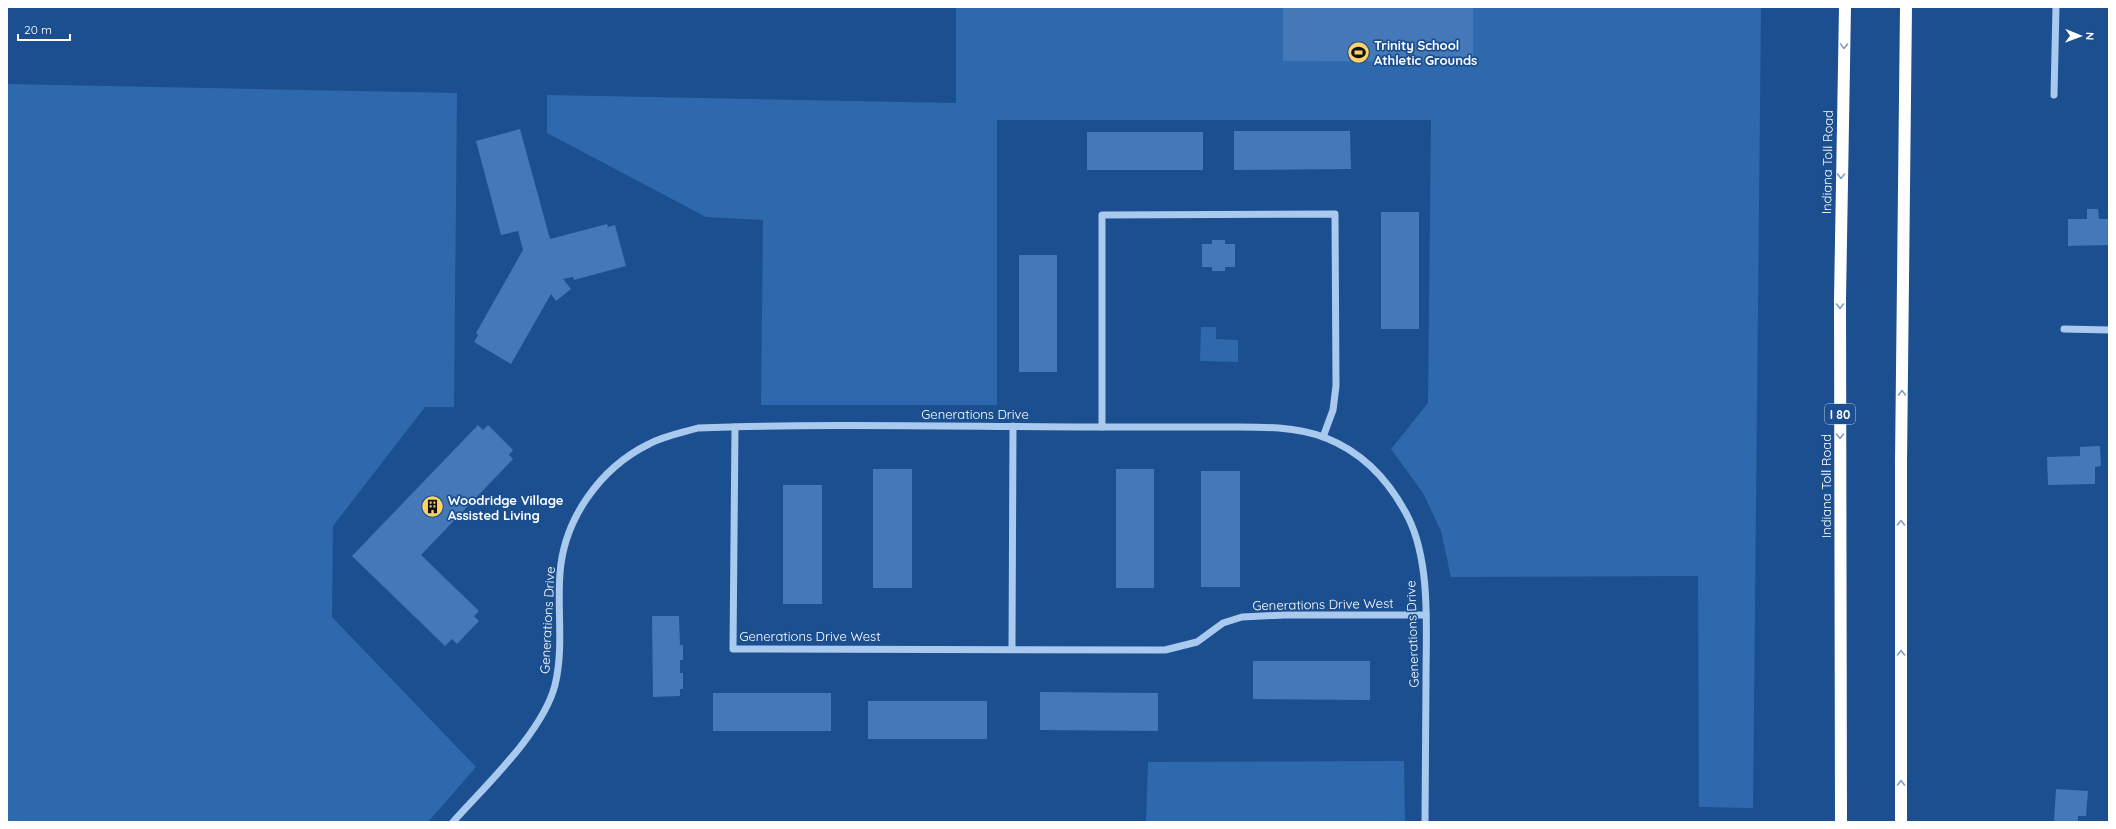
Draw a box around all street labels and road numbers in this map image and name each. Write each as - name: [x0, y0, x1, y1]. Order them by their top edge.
- street label: Indiana Toll Road: [1818, 110, 1836, 214]
- road number: I 80: [1825, 404, 1855, 424]
- street label: Generations Drive: [921, 406, 1029, 422]
- street label: Indiana Toll Road: [1818, 434, 1834, 538]
- street label: Generations Drive: [536, 566, 558, 674]
- street label: Generations Drive: [1402, 580, 1422, 688]
- street label: Generations Drive West: [1252, 595, 1394, 613]
- street label: Generations Drive West: [739, 628, 881, 644]

